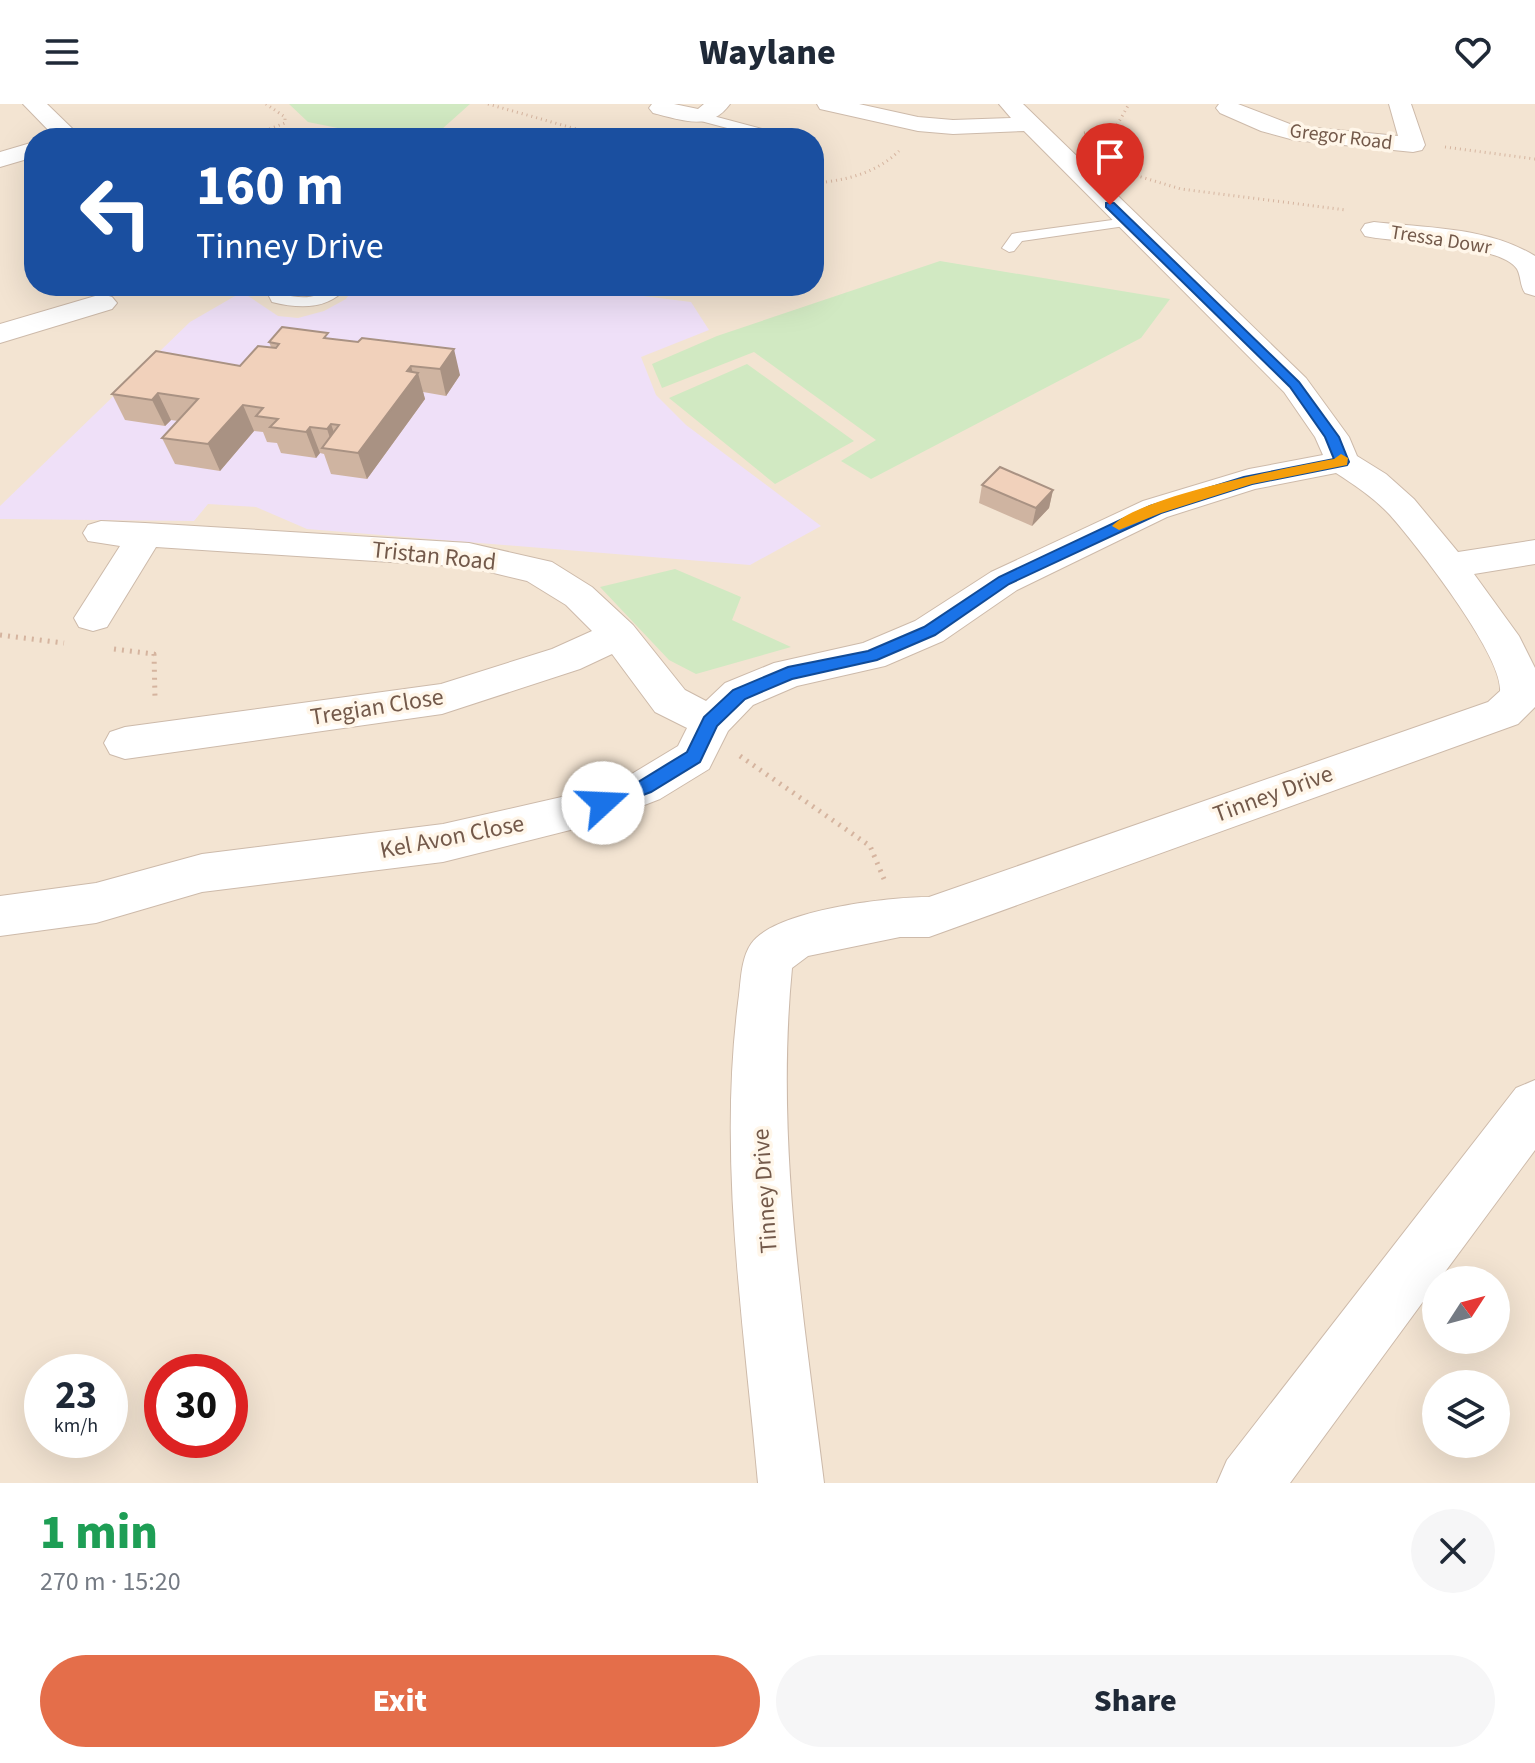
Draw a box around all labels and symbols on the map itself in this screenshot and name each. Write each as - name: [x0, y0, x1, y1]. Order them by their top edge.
- street label: Gregor Road: [1288, 117, 1394, 157]
- pin: [1076, 123, 1144, 205]
- street label: Tressa Dowr: [1389, 218, 1493, 262]
- street label: Tristan Road: [370, 532, 498, 580]
- street label: Tregian Close: [308, 679, 446, 735]
- street label: Tinney Drive: [1208, 756, 1338, 832]
- position arrow: [561, 761, 645, 845]
- street label: Kel Avon Close: [377, 806, 527, 868]
- street label: Tinney Drive: [743, 1127, 787, 1255]
- north arrow: [1422, 1266, 1510, 1354]
- speed limit sign: 30: [144, 1354, 248, 1458]

